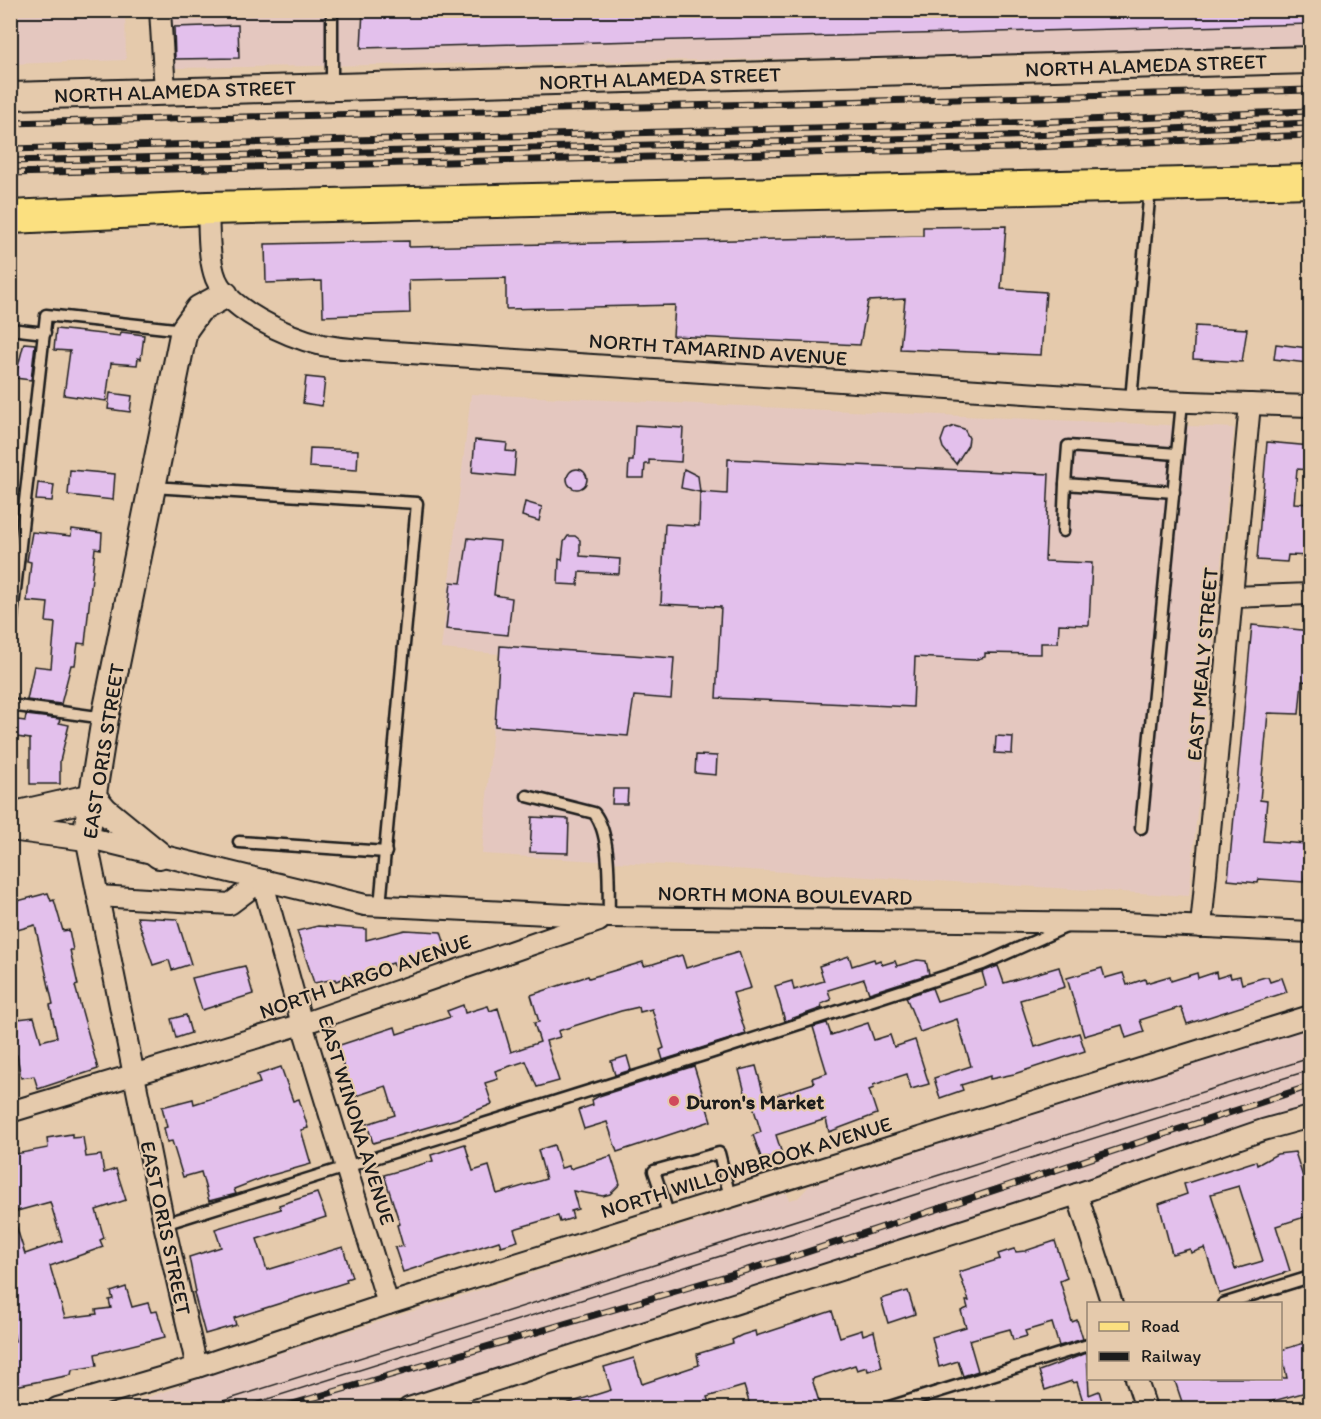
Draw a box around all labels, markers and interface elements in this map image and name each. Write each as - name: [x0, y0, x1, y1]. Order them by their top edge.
- street label: NORTH ALAMEDA STREET: [1025, 48, 1268, 82]
- street label: NORTH ALAMEDA STREET: [539, 61, 782, 95]
- street label: NORTH ALAMEDA STREET: [54, 74, 297, 108]
- street label: NORTH TAMARIND AVENUE: [588, 327, 848, 371]
- street label: EAST MEALY STREET: [1181, 566, 1223, 762]
- street label: EAST ORIS STREET: [77, 661, 129, 840]
- street label: NORTH MONA BOULEVARD: [657, 880, 913, 910]
- street label: NORTH LARGO AVENUE: [256, 928, 474, 1024]
- street label: EAST WINONA AVENUE: [313, 1012, 401, 1228]
- place label: Duron's Market: [686, 1089, 824, 1114]
- marker: Duron's Market: [667, 1094, 681, 1108]
- street label: NORTH WILLOWBROOK AVENUE: [597, 1111, 895, 1223]
- street label: EAST ORIS STREET: [135, 1139, 197, 1317]
- legend: [1087, 1302, 1282, 1380]
- text: Road: [1141, 1315, 1180, 1337]
- text: Railway: [1141, 1345, 1202, 1367]

